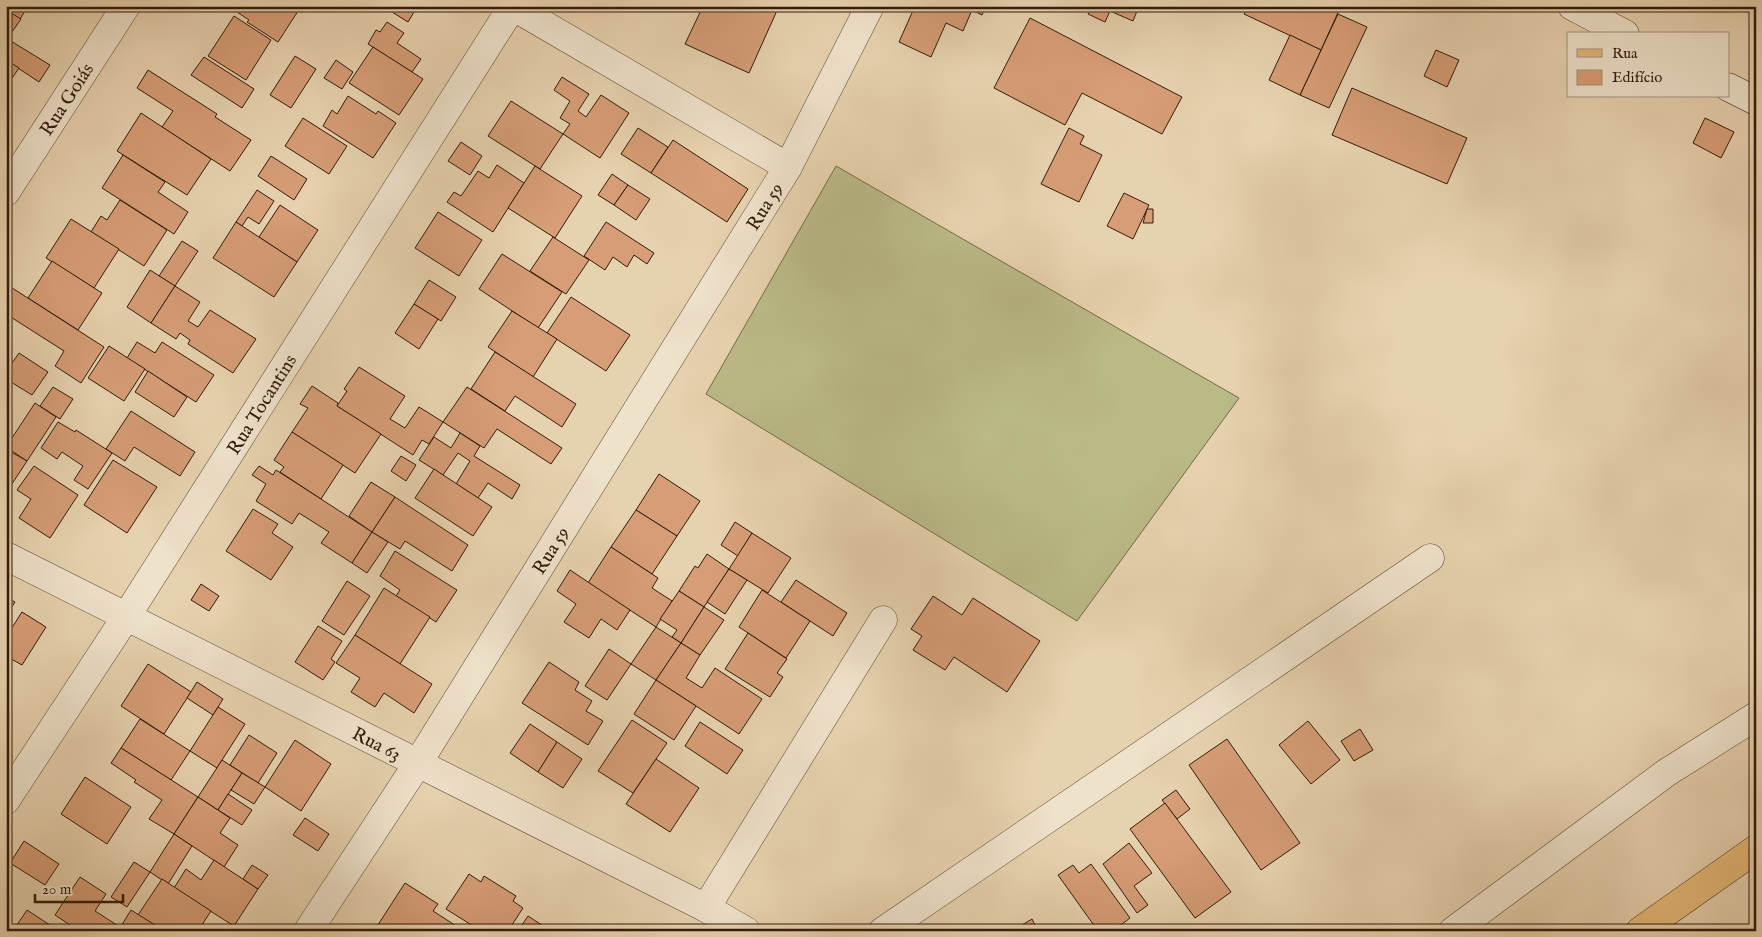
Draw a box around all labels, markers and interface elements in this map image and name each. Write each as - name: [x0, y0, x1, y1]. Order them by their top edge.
- legend: [1567, 32, 1730, 98]
- text: Rua: [1612, 44, 1638, 63]
- street label: Rua Goiás: [35, 59, 100, 141]
- text: Edifício: [1612, 68, 1662, 87]
- street label: Rua 59: [742, 179, 790, 235]
- street label: Rua Tocantins: [222, 350, 303, 460]
- street label: Rua 59: [528, 523, 576, 579]
- street label: Rua 63: [348, 722, 405, 767]
- scale bar: [35, 872, 122, 904]
- text: 20 m: [42, 880, 72, 899]

